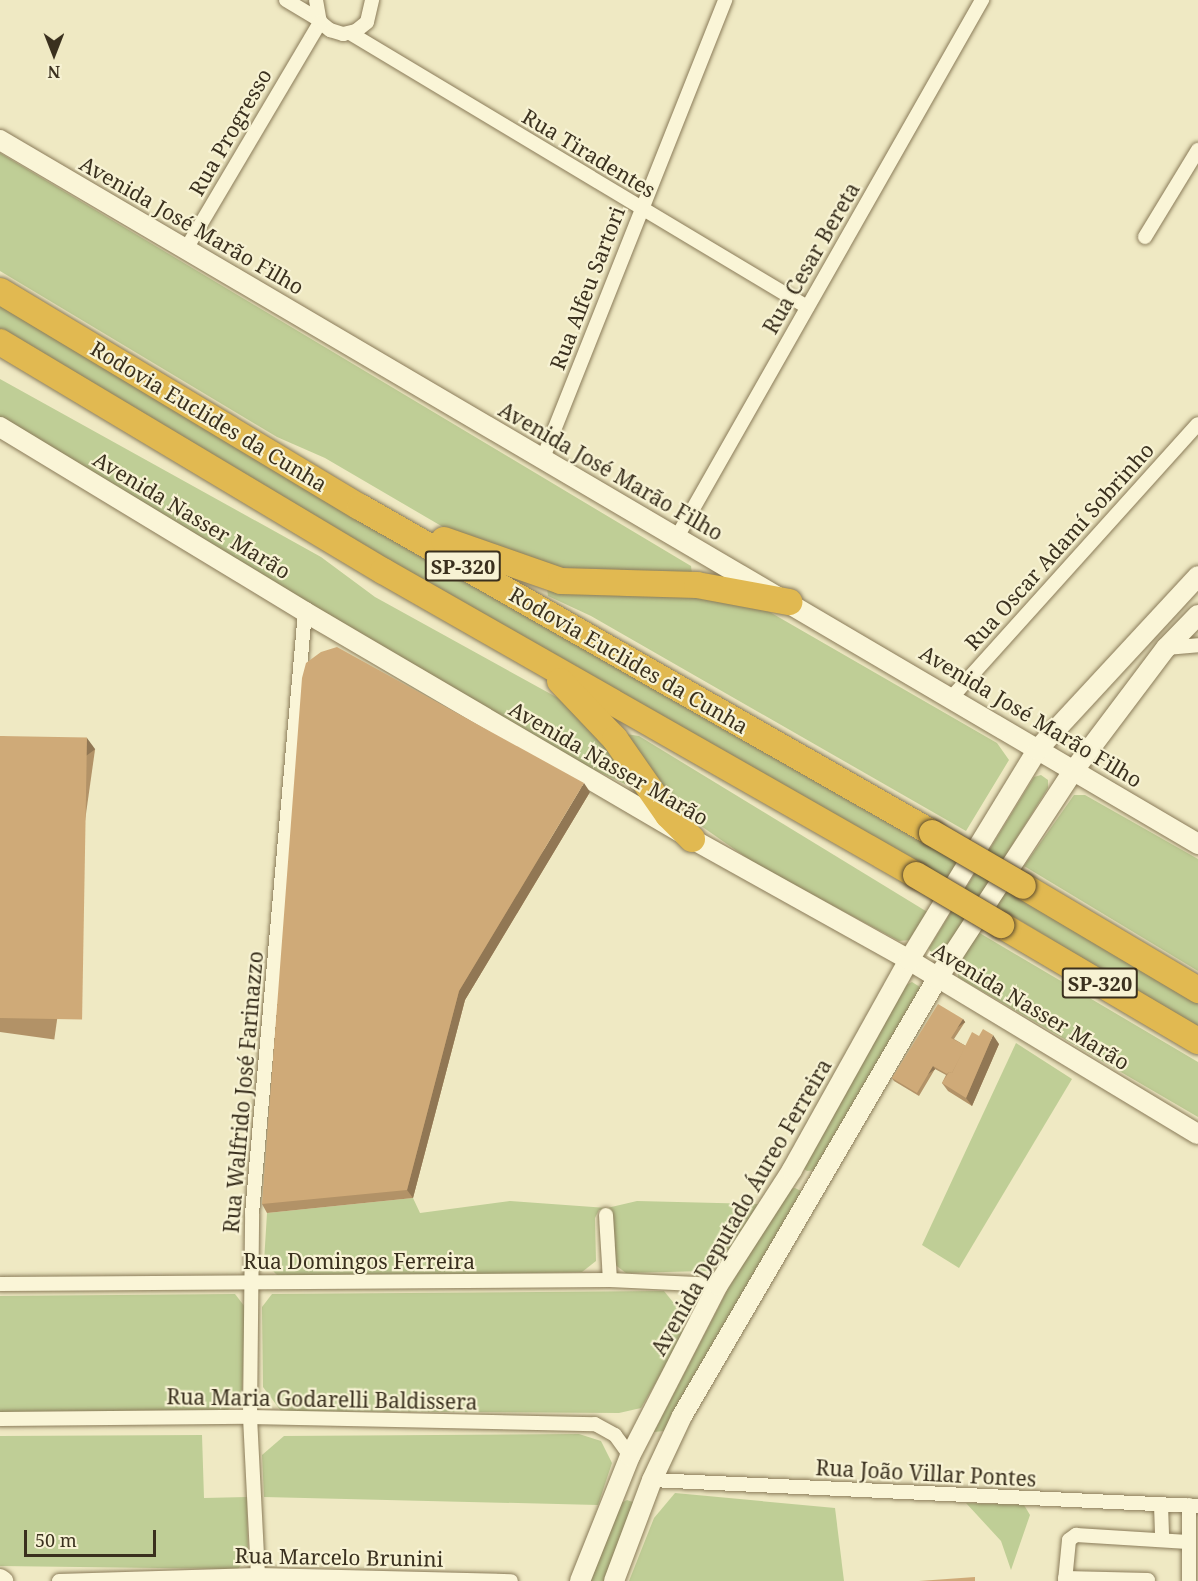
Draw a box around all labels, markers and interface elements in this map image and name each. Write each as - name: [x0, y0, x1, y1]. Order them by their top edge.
- north arrow: [24, 24, 84, 84]
- text: N: [48, 61, 60, 83]
- street label: Rua Progresso: [183, 64, 277, 200]
- street label: Rua Tiradentes: [518, 103, 660, 203]
- street label: Avenida José Marão Filho: [75, 150, 309, 300]
- street label: Rua Cesar Bereta: [757, 178, 865, 338]
- street label: Rua Alfeu Sartori: [544, 203, 630, 373]
- street label: Rodovia Euclides da Cunha: [86, 335, 332, 497]
- street label: Avenida José Marão Filho: [494, 396, 728, 546]
- street label: Rua Oscar Adamí Sobrinho: [959, 437, 1159, 655]
- street label: Avenida Nasser Marão: [89, 446, 295, 584]
- road number: SP-320: [424, 549, 502, 583]
- street label: Rodovia Euclides da Cunha: [505, 581, 753, 739]
- street label: Avenida José Marão Filho: [915, 640, 1147, 792]
- street label: Avenida Nasser Marão: [505, 696, 713, 830]
- street label: Avenida Nasser Marão: [928, 937, 1134, 1075]
- street label: Rua Walfrido José Farinazzo: [218, 950, 268, 1234]
- road number: SP-320: [1061, 966, 1139, 1000]
- street label: Avenida Deputado Áureo Ferreira: [646, 1054, 836, 1360]
- street label: Rua Domingos Ferreira: [243, 1248, 475, 1274]
- street label: Rua Maria Godarelli Baldissera: [166, 1384, 478, 1414]
- street label: Rua João Villar Pontes: [815, 1455, 1037, 1491]
- scale bar: [27, 1518, 159, 1556]
- text: 50 m: [35, 1528, 77, 1552]
- street label: Rua Marcelo Brunini: [234, 1543, 444, 1571]

